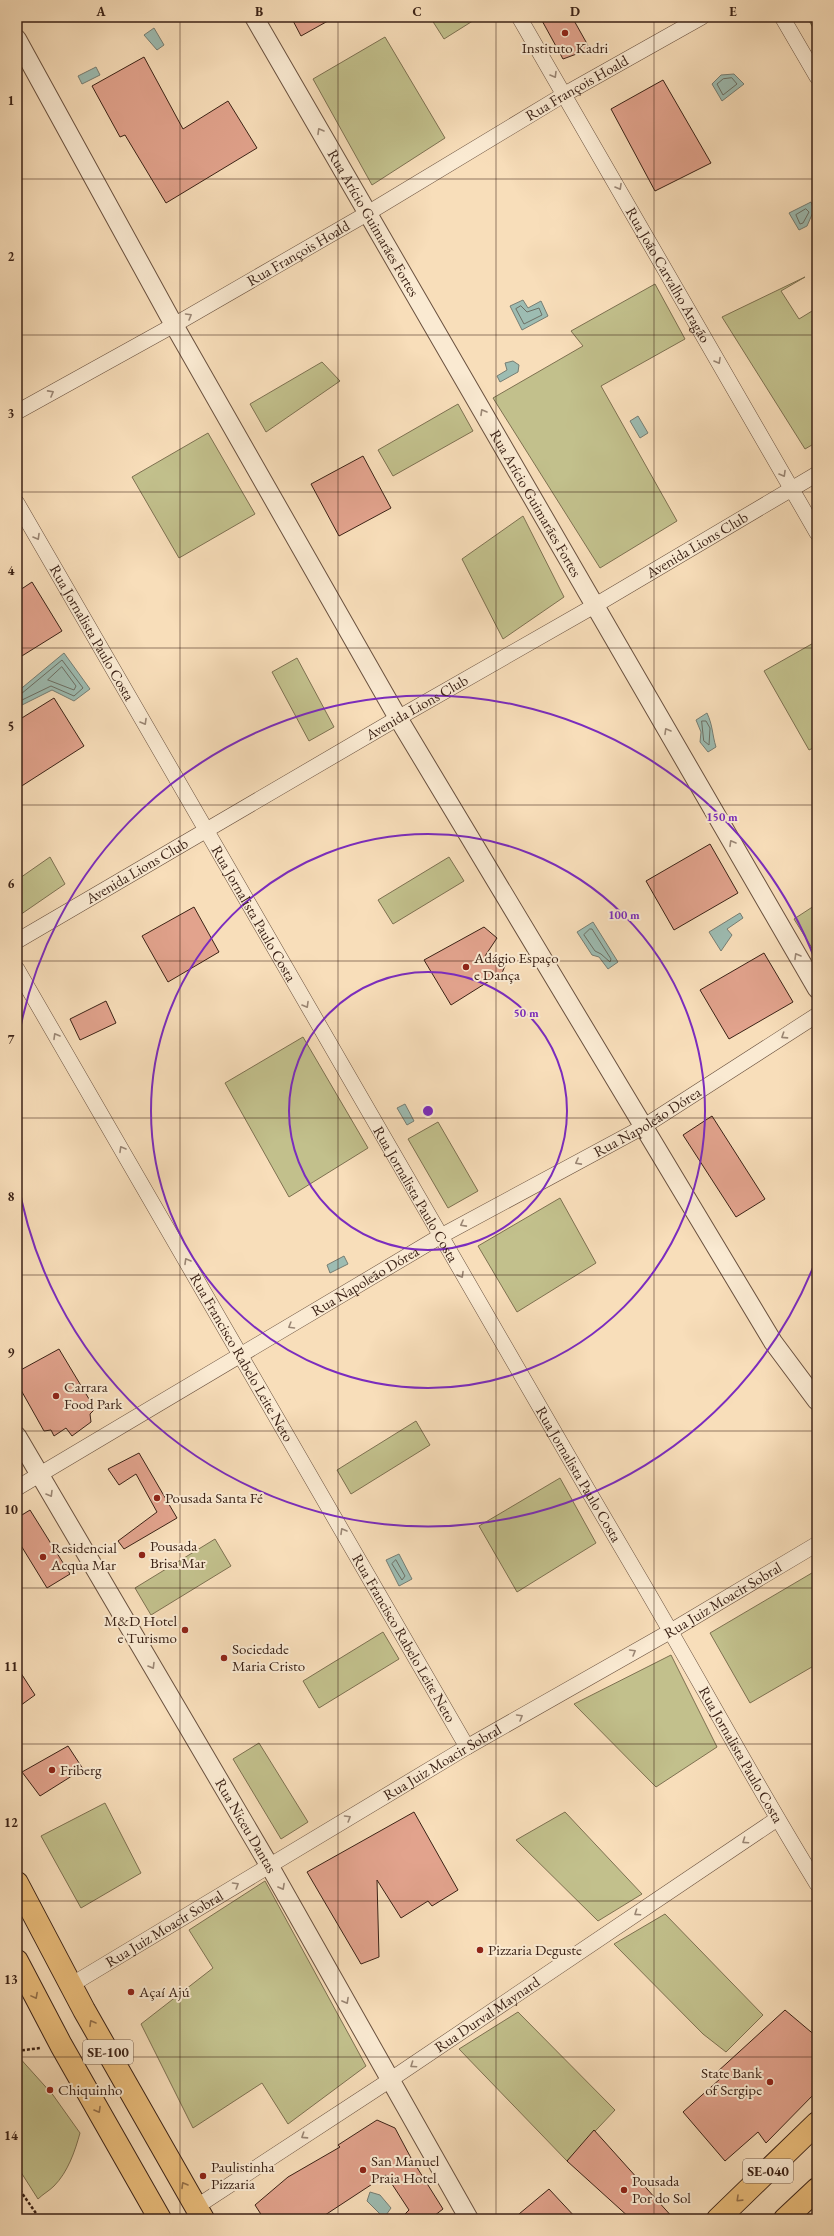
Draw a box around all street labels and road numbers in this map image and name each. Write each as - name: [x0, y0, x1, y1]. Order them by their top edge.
- street label: Rua François Hoald: [522, 50, 632, 125]
- street label: Rua Arício Guimarães Fortes: [324, 146, 424, 300]
- street label: Rua João Carvalho Aragão: [622, 204, 715, 346]
- street label: Rua François Hoald: [243, 215, 353, 290]
- street label: Rua Arício Guimarães Fortes: [486, 426, 586, 580]
- street label: Avenida Lions Club: [642, 507, 751, 583]
- street label: Rua Jornalista Paulo Costa: [46, 561, 139, 704]
- street label: Avenida Lions Club: [361, 670, 471, 744]
- street label: Avenida Lions Club: [81, 833, 191, 908]
- street label: Rua Jornalista Paulo Costa: [207, 842, 301, 985]
- street label: Rua Napoleão Dórea: [590, 1082, 704, 1161]
- street label: Rua Jornalista Paulo Costa: [369, 1123, 463, 1265]
- street label: Rua Napoleão Dórea: [308, 1241, 422, 1320]
- street label: Rua Francisco Rabelo Leite Neto: [186, 1270, 298, 1445]
- street label: Rua Jornalista Paulo Costa: [532, 1403, 626, 1545]
- street label: Rua Francisco Rabelo Leite Neto: [348, 1550, 461, 1725]
- street label: Rua Juiz Moacir Sobral: [660, 1557, 785, 1642]
- street label: Rua Jornalista Paulo Costa: [695, 1683, 788, 1826]
- street label: Rua Juiz Moacir Sobral: [380, 1719, 505, 1804]
- street label: Rua Niceu Dantas: [211, 1775, 282, 1876]
- street label: Rua Juiz Moacir Sobral: [102, 1886, 227, 1971]
- street label: Rua Durval Maynard: [431, 1972, 543, 2056]
- road number: SE-100: [83, 2040, 133, 2064]
- road number: SE-040: [743, 2159, 793, 2183]

